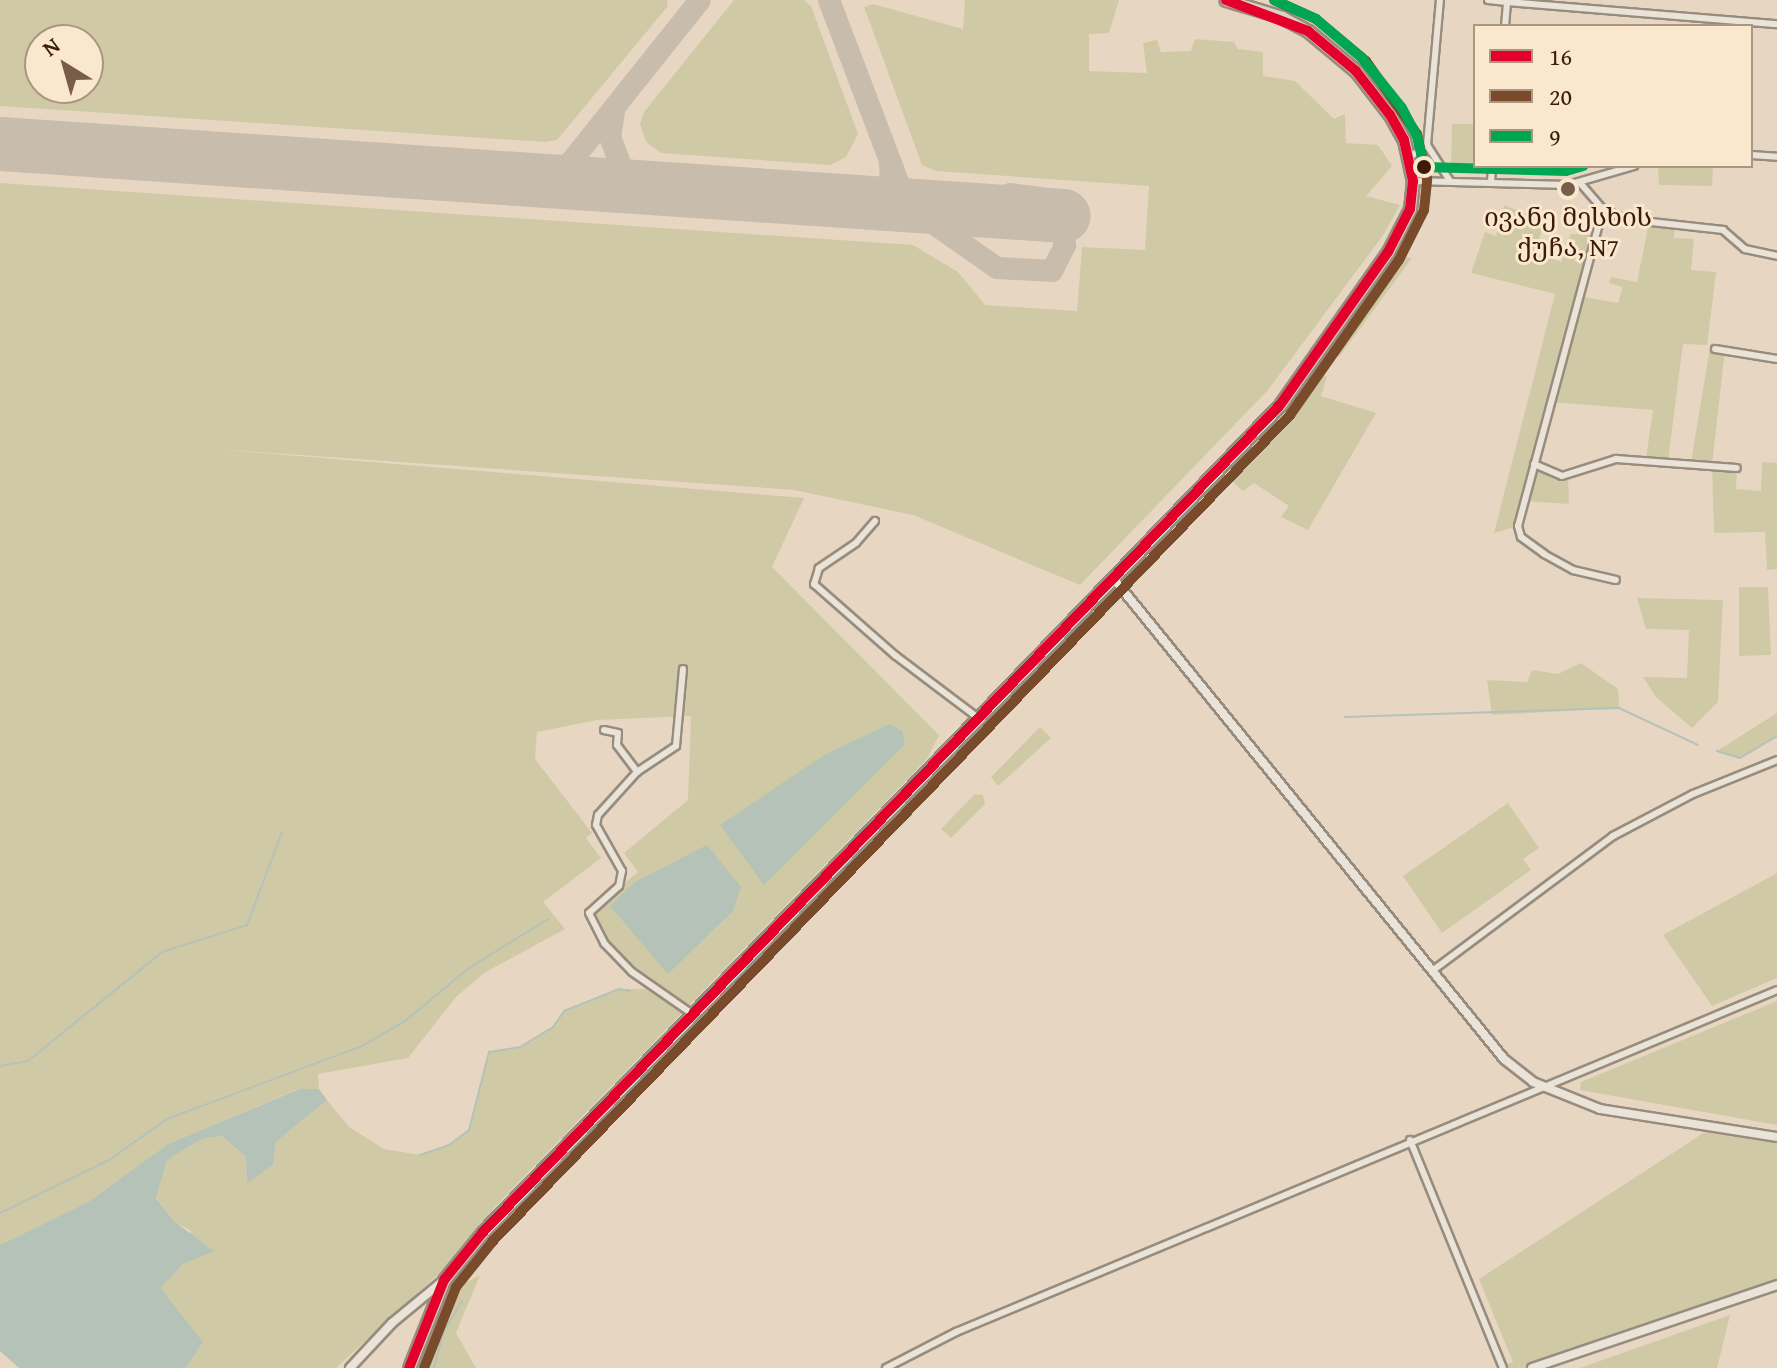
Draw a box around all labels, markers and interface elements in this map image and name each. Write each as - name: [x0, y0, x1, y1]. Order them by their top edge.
- north arrow: [24, 24, 104, 104]
- legend: [1473, 24, 1753, 168]
- text: N: [35, 29, 66, 64]
- text: 16: [1549, 39, 1572, 74]
- text: 20: [1549, 79, 1572, 114]
- text: 9: [1549, 119, 1561, 154]
- unlabelled marker: [1416, 159, 1432, 175]
- marker: ივანე მესხის ქუჩა, N7: [1559, 180, 1577, 198]
- place label: ივანე მესხის ქუჩა, N7: [1484, 201, 1652, 262]

